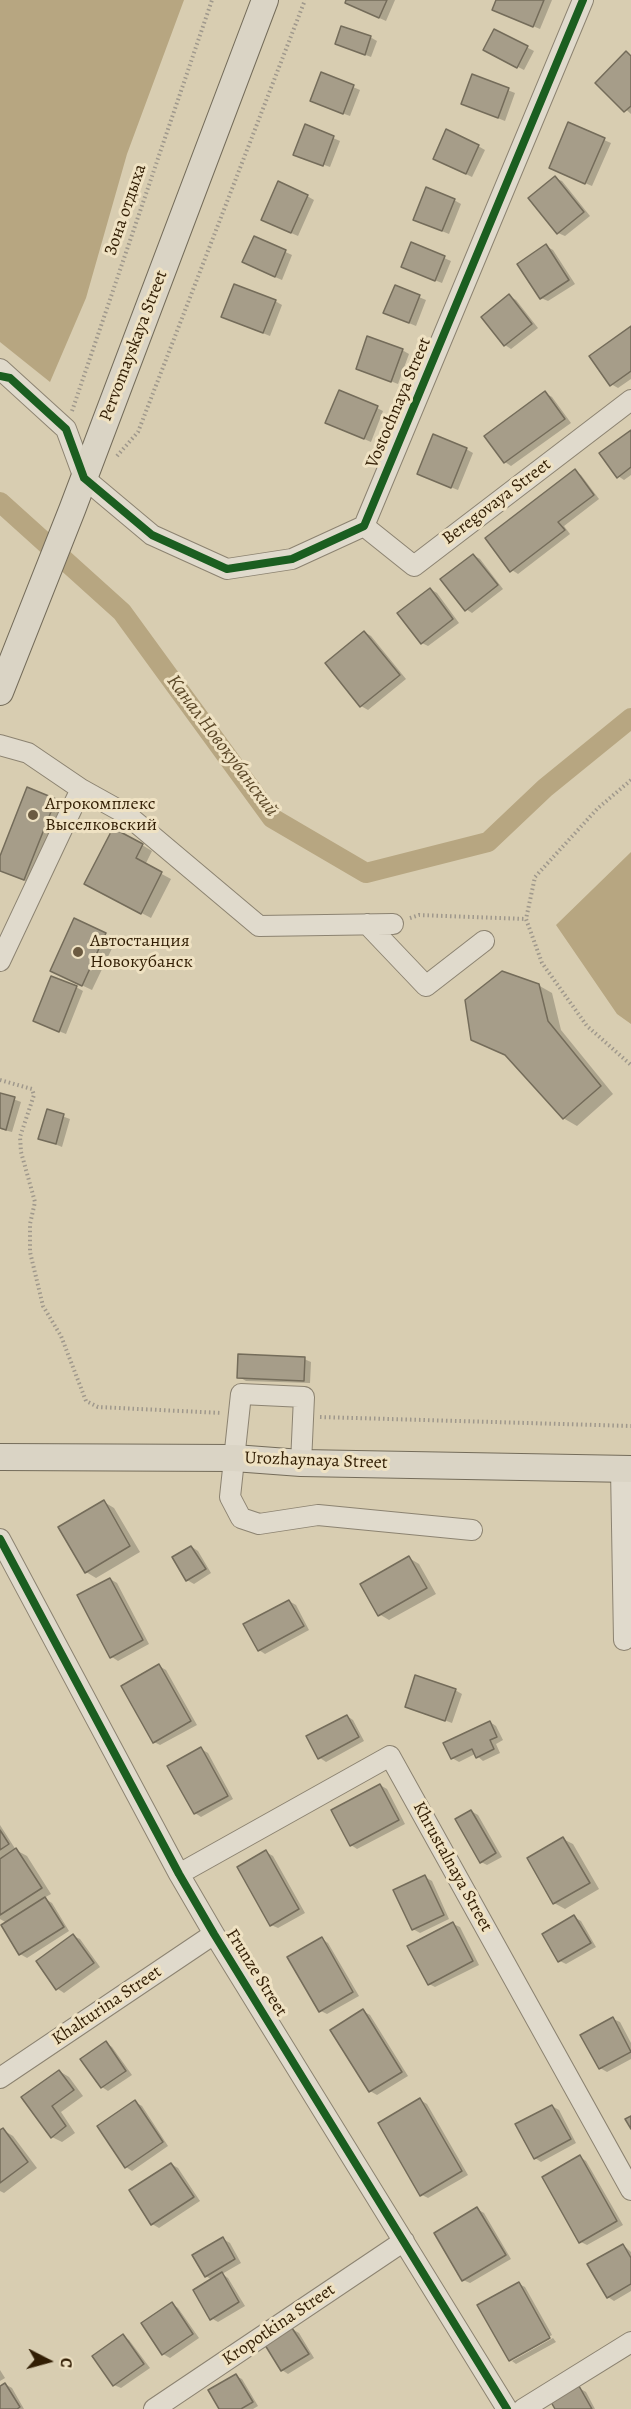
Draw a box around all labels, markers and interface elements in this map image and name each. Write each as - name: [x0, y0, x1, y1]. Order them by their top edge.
- street label: Зона отдыха: [100, 161, 152, 259]
- street label: Pervomayskaya Street: [95, 267, 173, 425]
- street label: Vostochnaya Street: [362, 334, 436, 472]
- street label: Beregovaya Street: [438, 454, 556, 550]
- water label: Канал Новокубанский: [161, 670, 283, 822]
- place label: Агрокомплекс Выселковский: [45, 794, 157, 836]
- marker: Агрокомплекс Выселковский: [26, 808, 40, 822]
- place label: Автостанция Новокубанск: [90, 931, 193, 974]
- marker: Автостанция Новокубанск: [71, 945, 85, 959]
- street label: Urozhaynaya Street: [244, 1448, 388, 1474]
- street label: Khrustalnaya Street: [407, 1798, 497, 1936]
- street label: Frunze Street: [220, 1925, 292, 2021]
- street label: Khalturina Street: [48, 1961, 166, 2051]
- street label: Kropotkina Street: [218, 2279, 340, 2371]
- north arrow: [18, 2331, 78, 2391]
- text: С: [54, 2357, 77, 2369]

